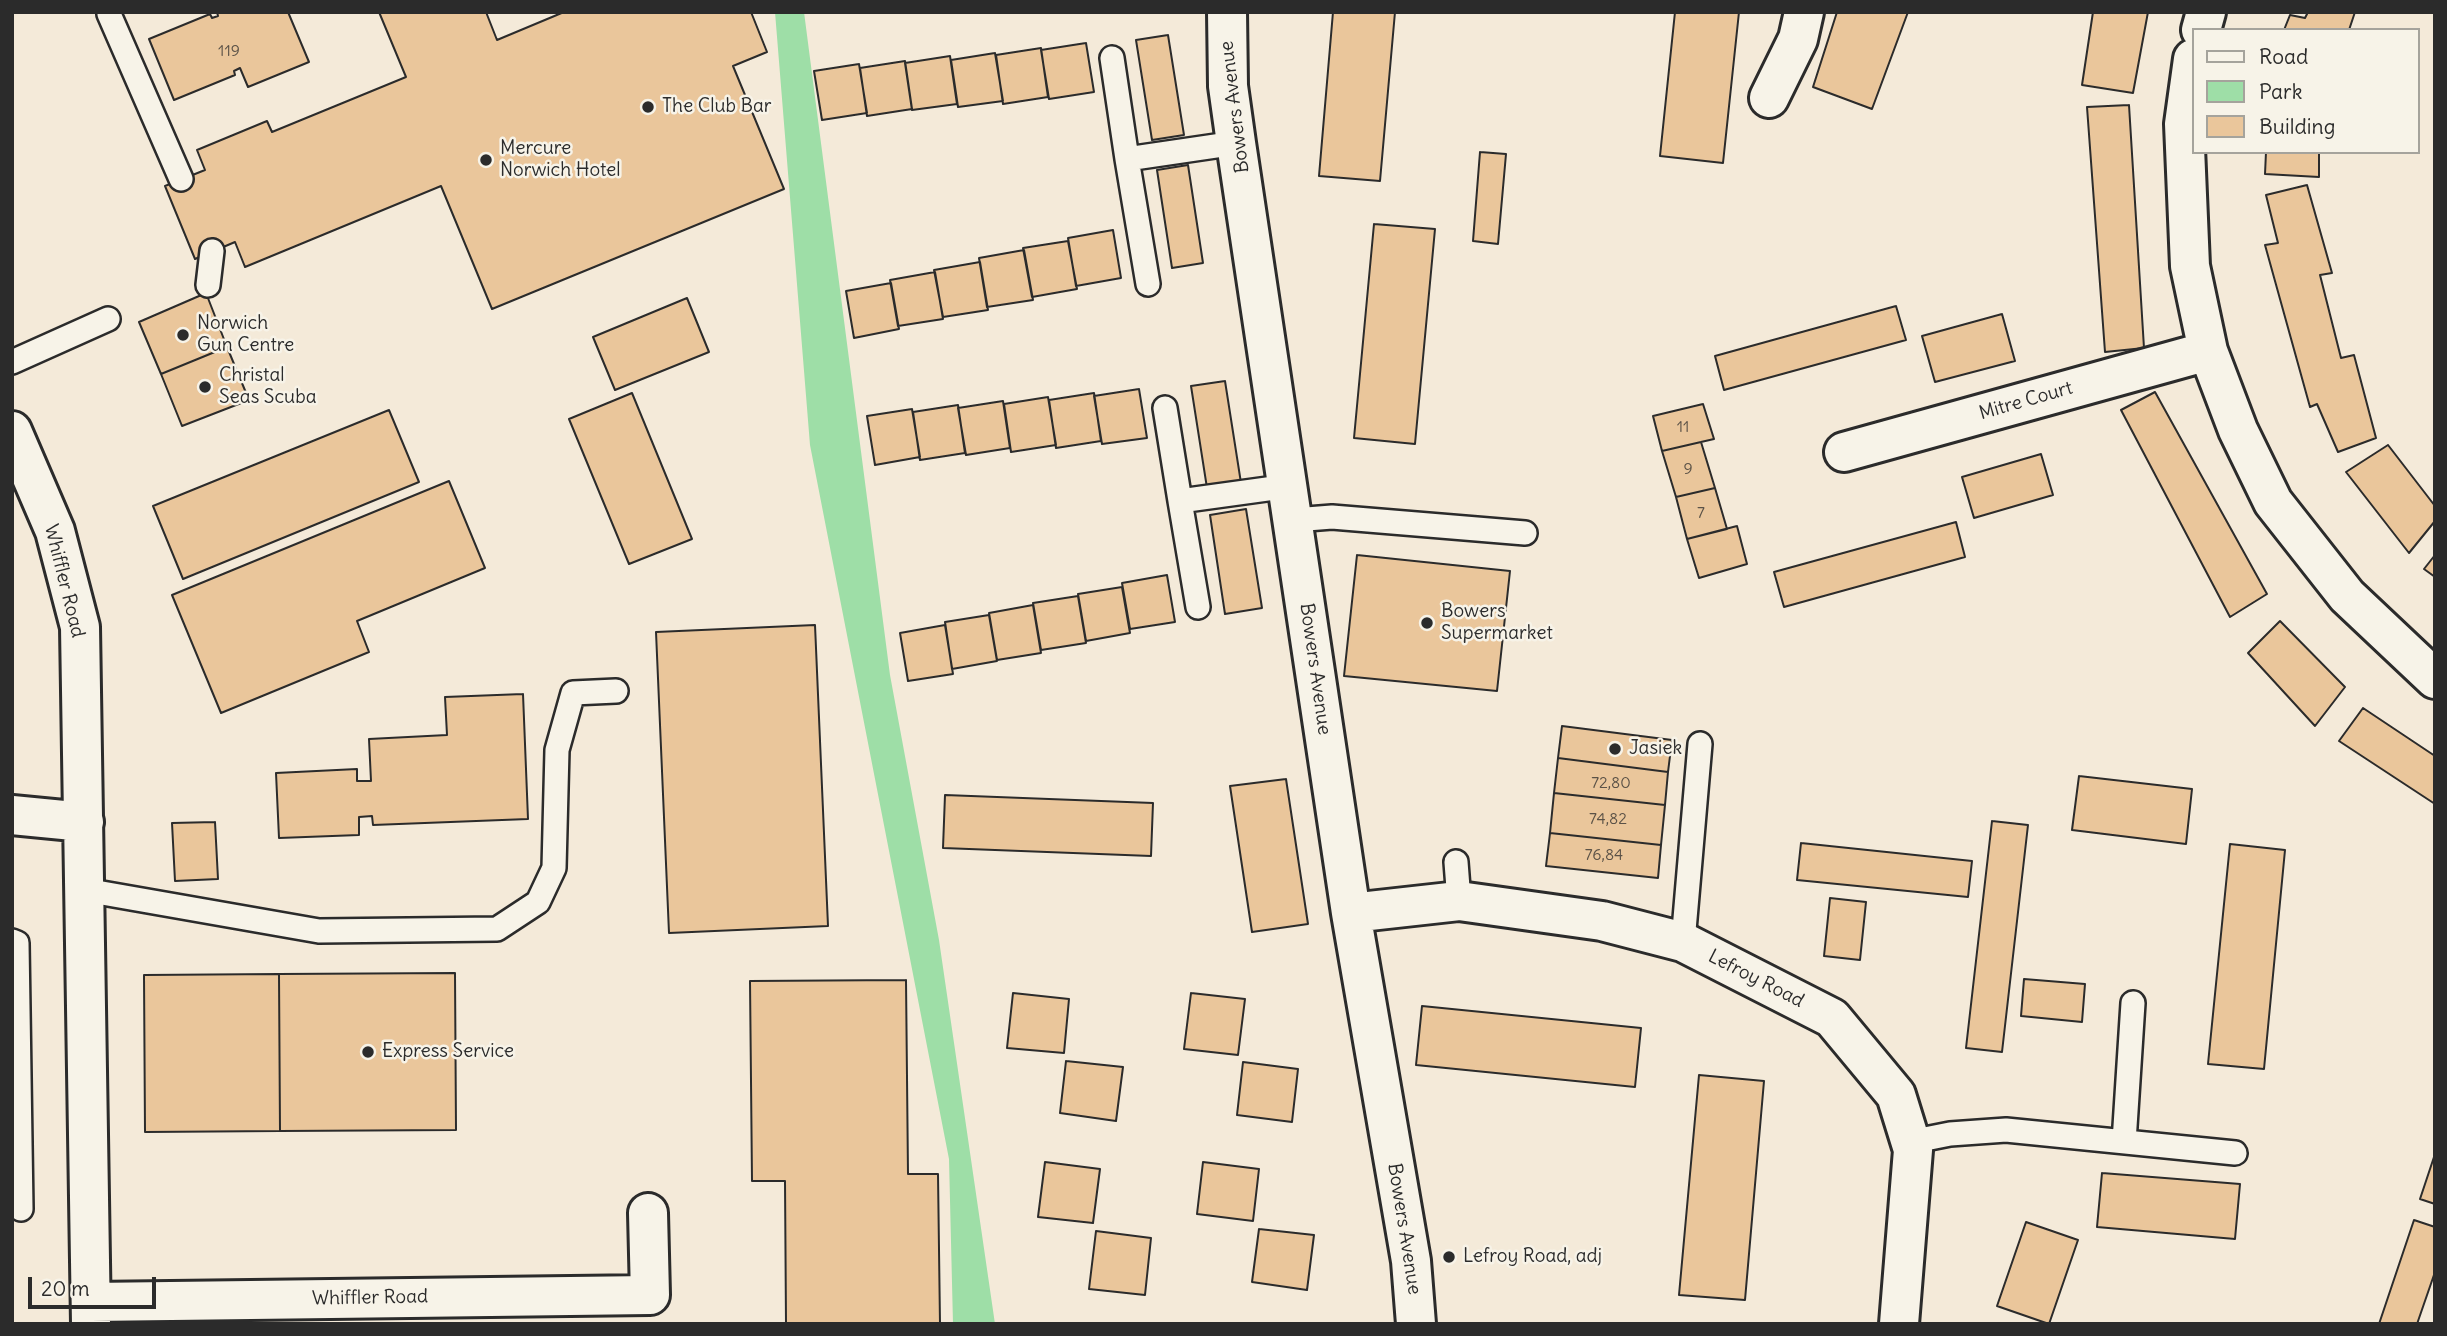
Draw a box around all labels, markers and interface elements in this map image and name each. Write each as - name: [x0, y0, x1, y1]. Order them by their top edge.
- legend: [2192, 28, 2419, 154]
- street label: Bowers Avenue: [1216, 40, 1254, 174]
- house number: 119: [218, 41, 240, 61]
- text: Road: [2259, 43, 2308, 70]
- text: Park: [2259, 78, 2302, 105]
- place label: The Club Bar: [662, 96, 772, 118]
- marker: The Club Bar: [640, 99, 656, 115]
- text: Building: [2259, 113, 2335, 140]
- place label: Mercure Norwich Hotel: [500, 138, 621, 182]
- marker: Mercure Norwich Hotel: [478, 152, 494, 168]
- place label: Norwich Gun Centre: [197, 313, 294, 357]
- marker: Norwich Gun Centre: [175, 327, 191, 343]
- place label: Christal Seas Scuba: [219, 365, 316, 409]
- street label: Mitre Court: [1977, 377, 2075, 425]
- marker: Christal Seas Scuba: [197, 379, 213, 395]
- house number: 11: [1677, 417, 1689, 437]
- house number: 9: [1683, 459, 1693, 479]
- house number: 7: [1697, 503, 1705, 523]
- street label: Whiffler Road: [39, 522, 89, 640]
- place label: Bowers Supermarket: [1441, 601, 1553, 645]
- street label: Bowers Avenue: [1294, 602, 1336, 736]
- marker: Bowers Supermarket: [1419, 615, 1435, 631]
- place label: Jasiek: [1629, 738, 1682, 760]
- marker: Jasiek: [1607, 741, 1623, 757]
- house number: 72,80: [1591, 773, 1631, 793]
- house number: 74,82: [1589, 809, 1627, 829]
- house number: 76,84: [1585, 845, 1623, 865]
- street label: Lefroy Road: [1704, 945, 1808, 1013]
- place label: Express Service: [382, 1041, 514, 1063]
- marker: Express Service: [360, 1044, 376, 1060]
- street label: Bowers Avenue: [1382, 1162, 1426, 1296]
- place label: Lefroy Road, adj: [1463, 1246, 1602, 1268]
- marker: Lefroy Road, adj: [1441, 1249, 1457, 1265]
- scale bar: [32, 1262, 159, 1306]
- text: 20 m: [41, 1275, 90, 1302]
- street label: Whiffler Road: [312, 1286, 428, 1310]

